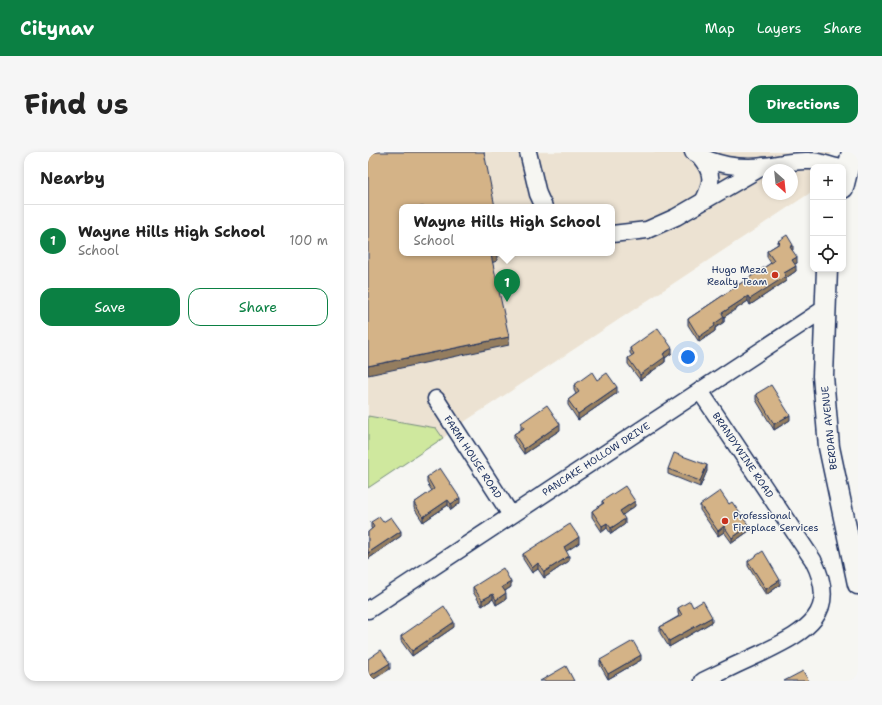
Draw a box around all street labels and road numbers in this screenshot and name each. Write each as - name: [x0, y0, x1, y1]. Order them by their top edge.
- street label: BERDAN AVENUE: [818, 385, 840, 471]
- street label: BRANDYWINE ROAD: [709, 410, 777, 501]
- street label: FARM HOUSE ROAD: [441, 413, 505, 501]
- street label: PANCAKE HOLLOW DRIVE: [540, 419, 652, 499]

